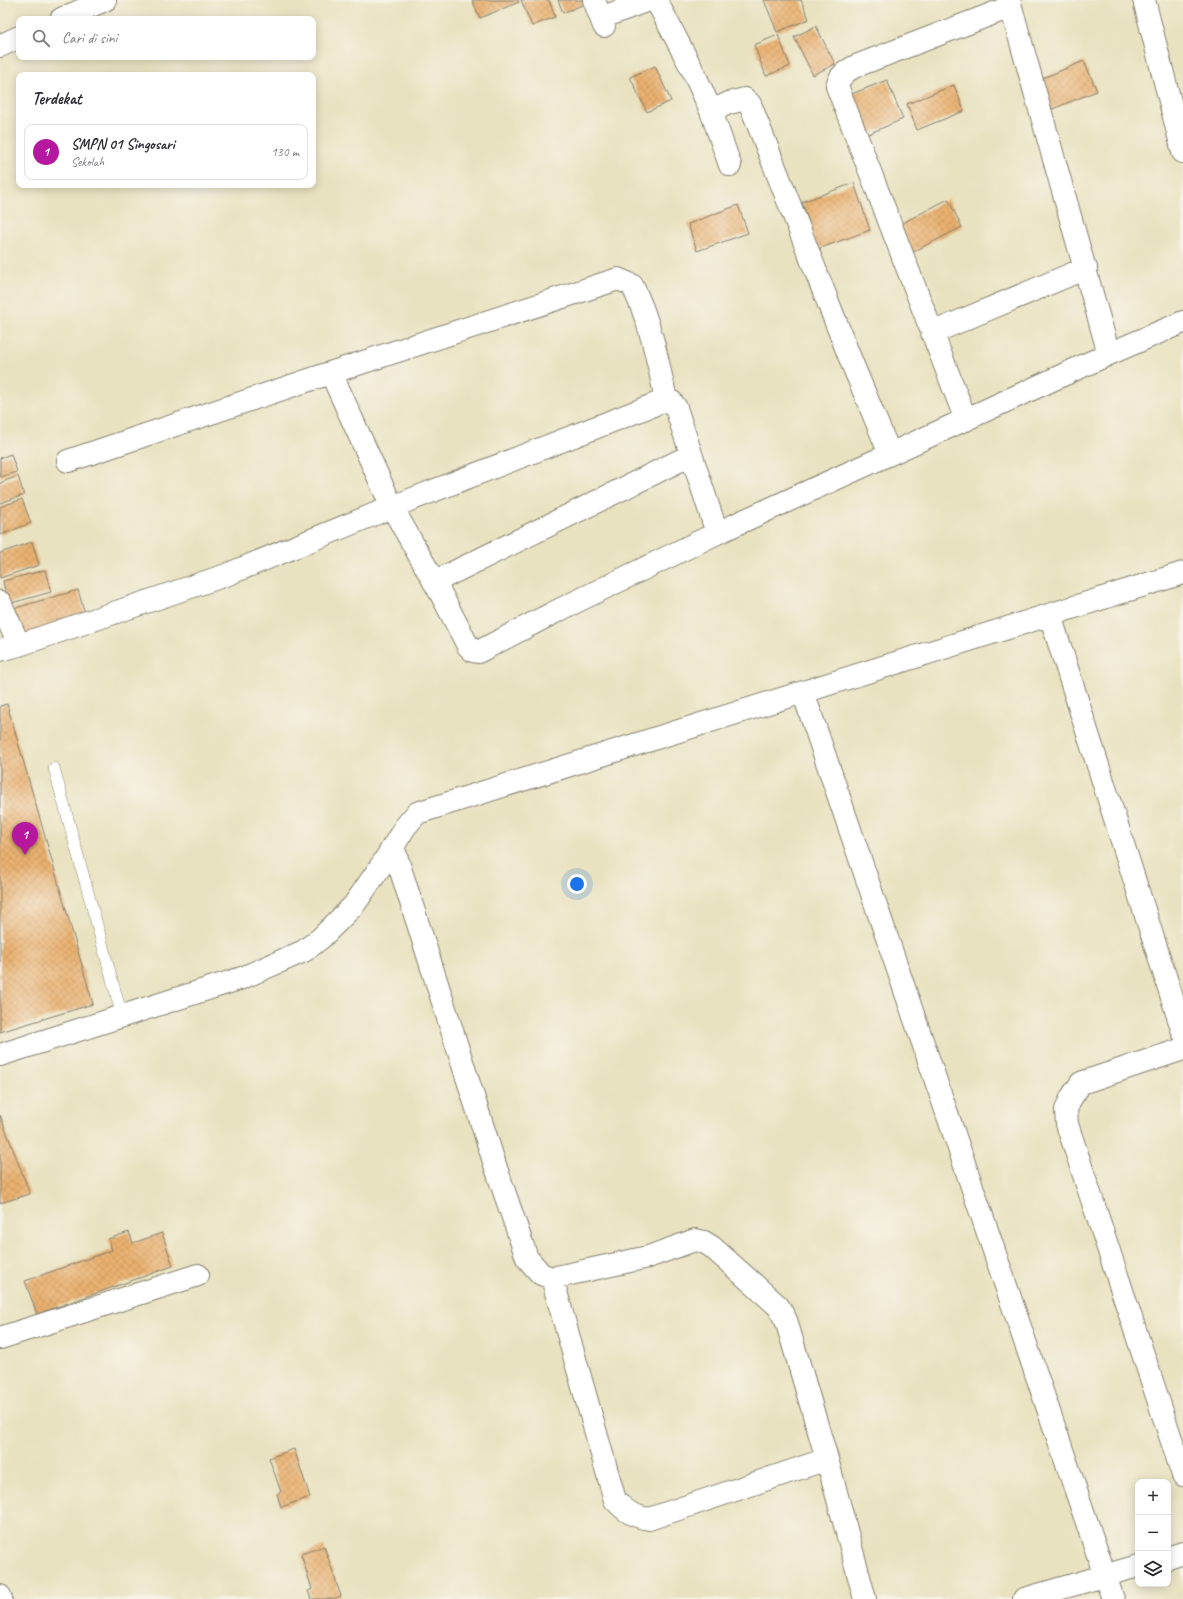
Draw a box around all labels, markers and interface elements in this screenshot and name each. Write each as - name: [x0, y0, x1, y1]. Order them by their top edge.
- search box: [16, 16, 316, 60]
- icon: search: [30, 27, 52, 49]
- text: Cari di sini: [62, 29, 117, 48]
- text: Terdekat: [32, 88, 82, 109]
- text: SMPN 01 Singosari: [71, 135, 175, 154]
- text: 1: [43, 144, 49, 160]
- text: 130 m: [271, 144, 299, 160]
- text: Sekolah: [71, 154, 104, 170]
- pin: 1: [12, 822, 38, 855]
- your location: [567, 874, 587, 894]
- map controls: [1135, 1479, 1171, 1587]
- button: +: [1135, 1479, 1171, 1515]
- button: −: [1135, 1515, 1171, 1551]
- button: layers: [1135, 1551, 1171, 1587]

